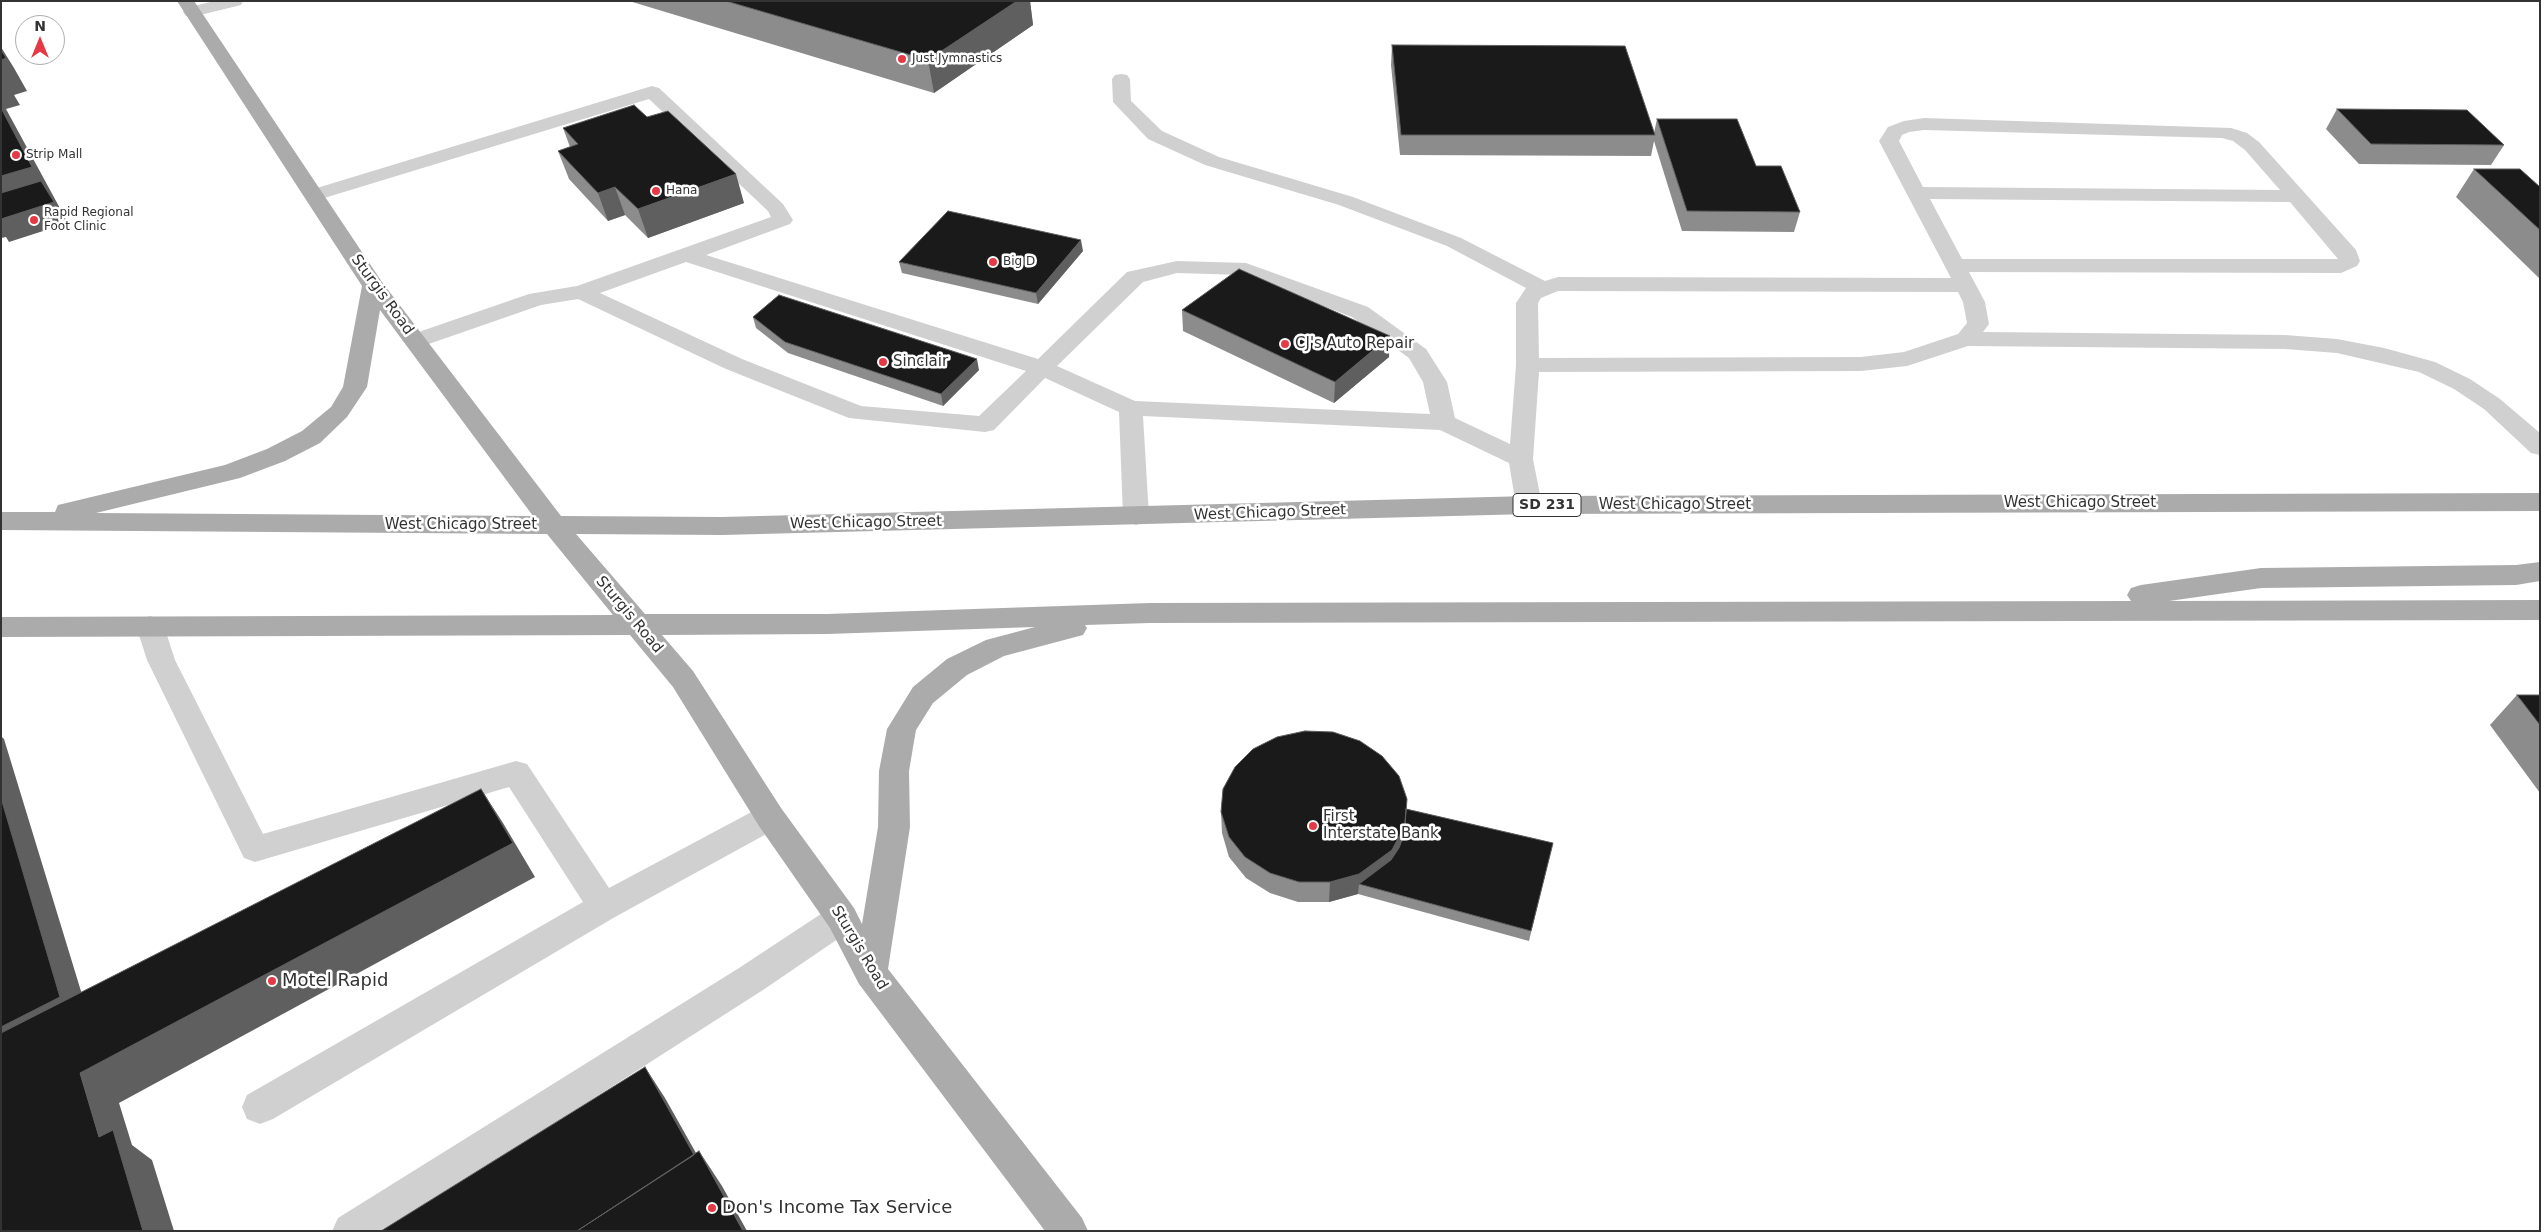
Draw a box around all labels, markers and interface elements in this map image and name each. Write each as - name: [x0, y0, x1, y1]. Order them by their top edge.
- north arrow: [15, 15, 65, 65]
- text: N: [34, 18, 46, 34]
- place label: Just Jymnastics: [912, 52, 1002, 66]
- marker: Just Jymnastics: [896, 53, 908, 65]
- place label: Strip Mall: [26, 148, 82, 162]
- marker: Strip Mall: [10, 149, 22, 161]
- place label: Hana: [666, 184, 697, 198]
- marker: Hana: [650, 185, 662, 197]
- place label: Rapid Regional Foot Clinic: [44, 206, 134, 234]
- marker: Rapid Regional Foot Clinic: [28, 214, 40, 226]
- street label: Sturgis Road: [347, 251, 417, 339]
- place label: Big D: [1003, 255, 1035, 269]
- marker: Big D: [987, 256, 999, 268]
- place label: CJ's Auto Repair: [1295, 335, 1414, 353]
- marker: CJ's Auto Repair: [1279, 338, 1291, 350]
- place label: Sinclair: [893, 353, 948, 371]
- marker: Sinclair: [877, 356, 889, 368]
- road number: SD 231: [1513, 494, 1581, 516]
- street label: West Chicago Street: [2004, 494, 2156, 512]
- street label: West Chicago Street: [1599, 496, 1751, 514]
- street label: West Chicago Street: [1194, 501, 1346, 525]
- street label: West Chicago Street: [790, 513, 942, 533]
- street label: West Chicago Street: [385, 516, 537, 534]
- street label: Sturgis Road: [592, 573, 666, 657]
- place label: First Interstate Bank: [1323, 808, 1439, 843]
- marker: First Interstate Bank: [1307, 820, 1319, 832]
- street label: Sturgis Road: [827, 903, 891, 993]
- place label: Motel Rapid: [282, 970, 388, 992]
- marker: Motel Rapid: [266, 975, 278, 987]
- place label: Don's Income Tax Service: [722, 1197, 952, 1219]
- marker: Don's Income Tax Service: [706, 1202, 718, 1214]

